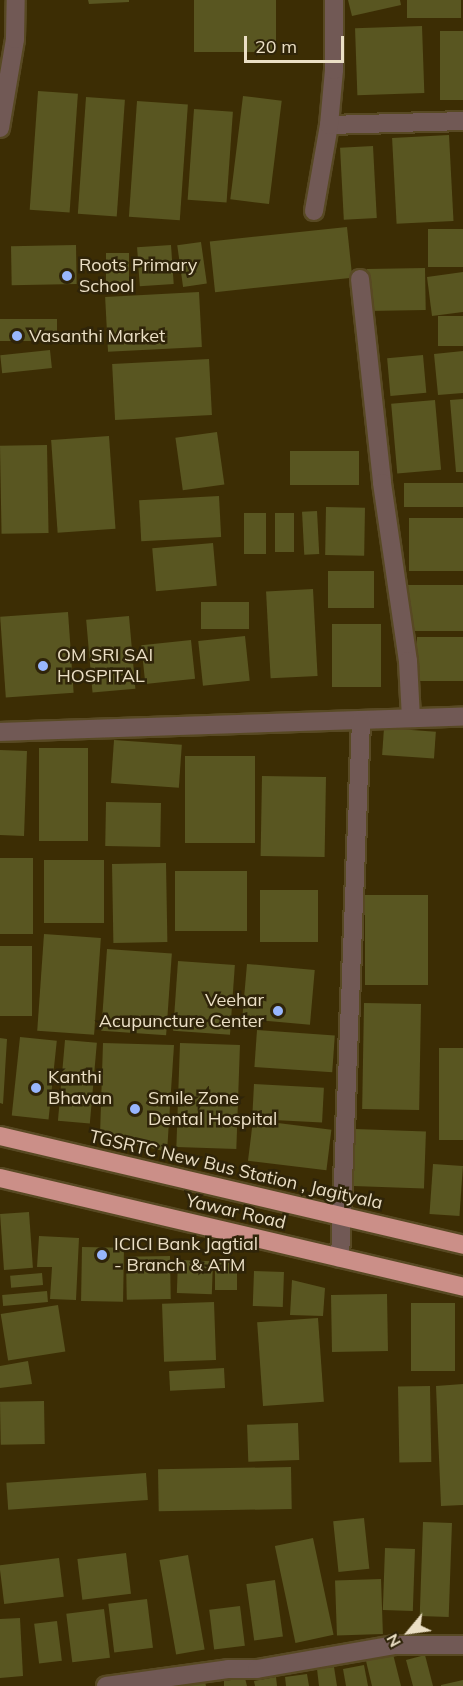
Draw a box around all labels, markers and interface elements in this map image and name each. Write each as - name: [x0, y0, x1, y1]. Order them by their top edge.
- scale bar: [247, 24, 348, 62]
- text: 20 m: [255, 35, 297, 58]
- place label: Roots Primary School: [79, 255, 197, 298]
- marker: Roots Primary School: [60, 269, 74, 283]
- place label: Vasanthi Market: [29, 325, 165, 347]
- marker: Vasanthi Market: [10, 329, 24, 343]
- place label: OM SRI SAI HOSPITAL: [57, 645, 153, 688]
- marker: OM SRI SAI HOSPITAL: [34, 657, 52, 675]
- place label: Veehar Acupuncture Center: [99, 990, 264, 1032]
- marker: Veehar Acupuncture Center: [269, 1002, 287, 1020]
- place label: Kanthi Bhavan: [48, 1067, 112, 1110]
- marker: Kanthi Bhavan: [29, 1081, 43, 1095]
- place label: Smile Zone Dental Hospital: [148, 1088, 277, 1130]
- marker: Smile Zone Dental Hospital: [126, 1100, 144, 1118]
- street label: TGSRTC New Bus Station , Jagityala: [87, 1126, 385, 1214]
- street label: Yawar Road: [184, 1190, 288, 1234]
- place label: ICICI Bank Jagtial - Branch & ATM: [114, 1234, 258, 1276]
- marker: ICICI Bank Jagtial - Branch & ATM: [95, 1248, 109, 1262]
- north arrow: [379, 1602, 439, 1662]
- text: N: [382, 1631, 405, 1651]

